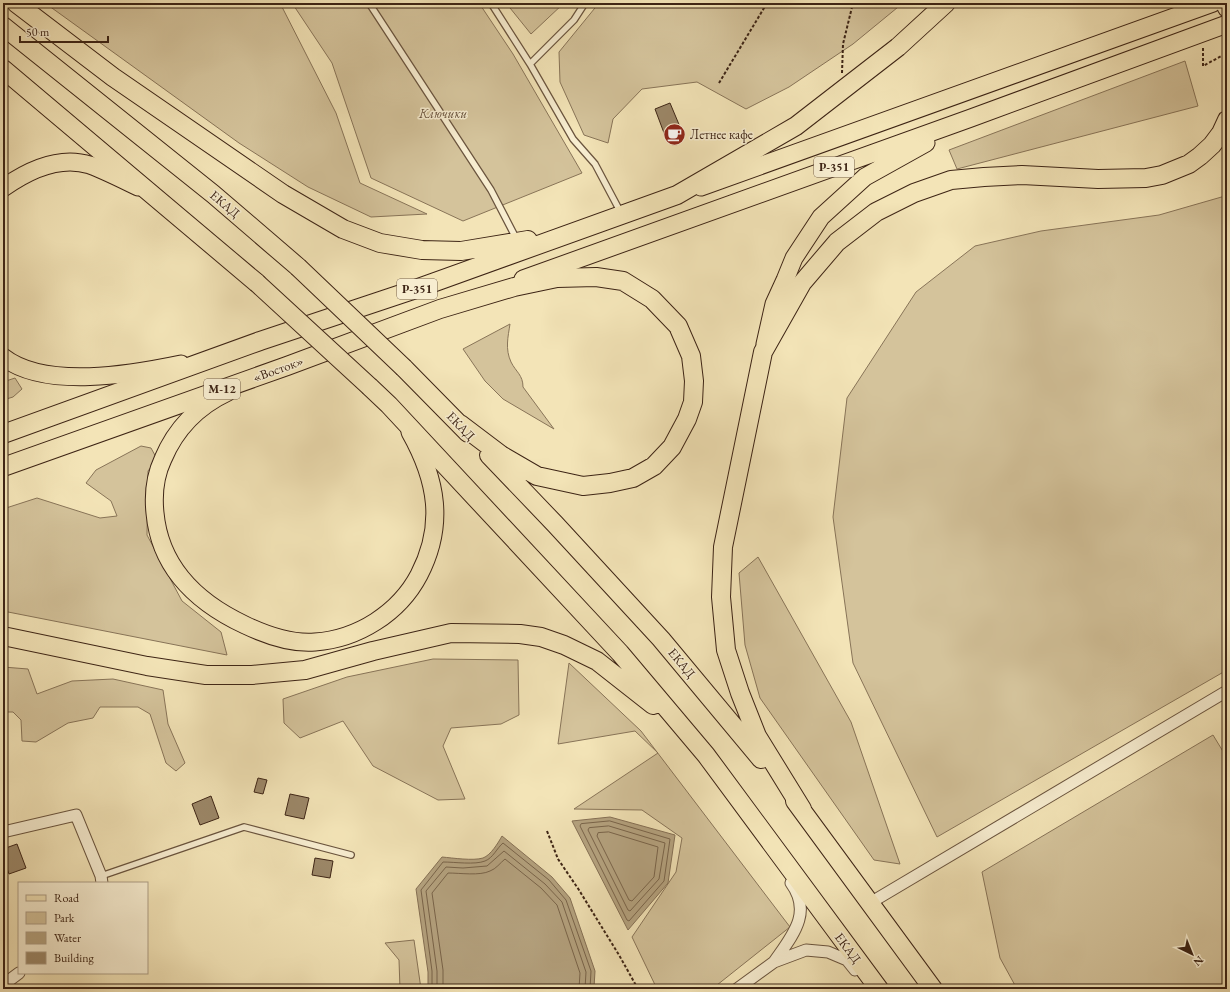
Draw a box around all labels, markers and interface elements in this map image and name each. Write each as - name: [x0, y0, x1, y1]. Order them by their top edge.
- scale bar: [20, 18, 108, 44]
- text: 50 m: [26, 24, 50, 40]
- park label: Ключики: [418, 105, 467, 122]
- cafe icon: Летнее кафе: [661, 121, 687, 147]
- place label: Летнее кафе: [690, 126, 753, 143]
- road number: Р-351: [814, 157, 854, 177]
- street label: ЕКАД: [206, 187, 244, 221]
- road number: Р-351: [397, 279, 437, 299]
- street label: «Восток»: [250, 352, 306, 386]
- road number: М-12: [204, 379, 240, 399]
- street label: ЕКАД: [443, 408, 479, 444]
- street label: ЕКАД: [665, 644, 699, 682]
- legend: [18, 882, 148, 974]
- text: Road: [54, 890, 80, 906]
- text: Park: [54, 910, 75, 926]
- street label: ЕКАД: [831, 929, 865, 967]
- text: Water: [54, 930, 81, 946]
- north arrow: [1172, 934, 1212, 974]
- text: Building: [54, 950, 95, 966]
- text: N: [1191, 953, 1207, 970]

